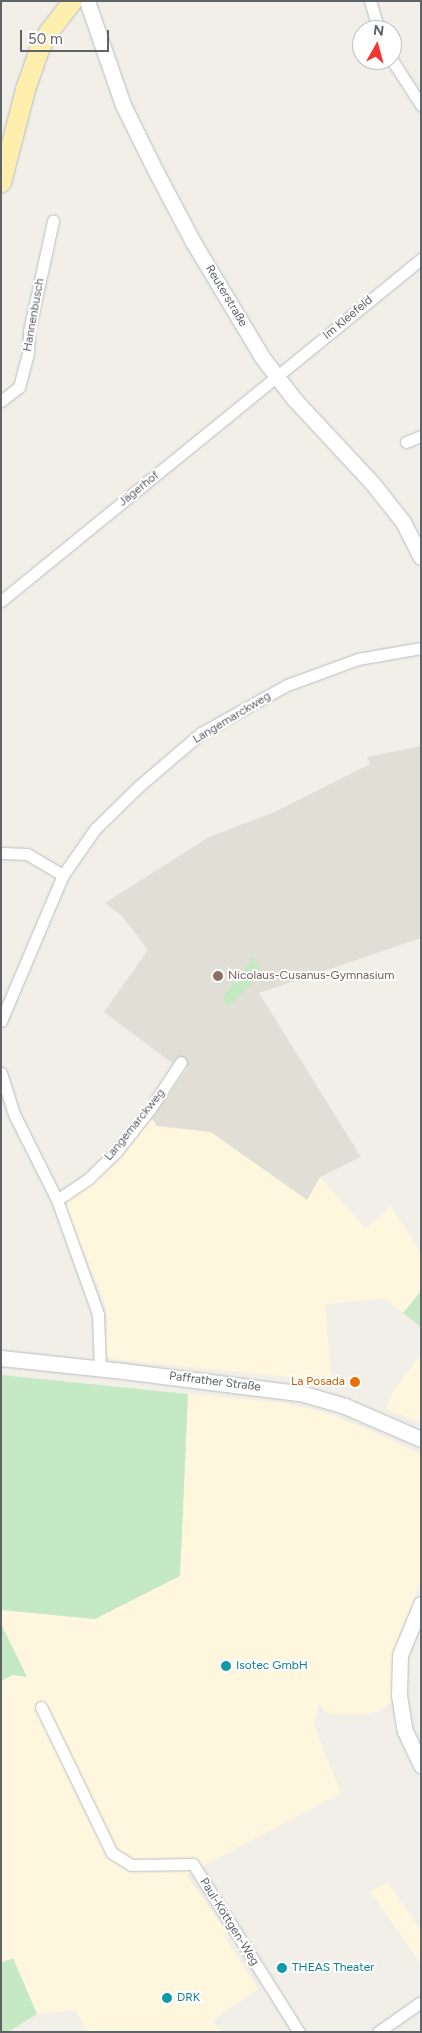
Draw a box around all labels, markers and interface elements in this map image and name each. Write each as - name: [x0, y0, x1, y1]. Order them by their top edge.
- scale bar: [22, 20, 111, 52]
- north arrow: [352, 20, 402, 70]
- text: N: [372, 22, 385, 40]
- text: 50 m: [28, 30, 63, 48]
- street label: Reuterstraße: [202, 263, 250, 329]
- street label: Hannenbusch: [20, 277, 48, 353]
- street label: Im Kleefeld: [320, 293, 376, 343]
- street label: Jägerhof: [116, 468, 162, 510]
- street label: Langemarckweg: [190, 689, 274, 747]
- place label: Nicolaus-Cusanus-Gymnasium: [228, 969, 394, 983]
- marker: Nicolaus-Cusanus-Gymnasium: [212, 970, 224, 982]
- street label: Langemarckweg: [102, 1086, 168, 1164]
- street label: Paffrather Straße: [168, 1369, 262, 1395]
- place label: La Posada: [291, 1375, 345, 1389]
- marker: La Posada: [349, 1376, 361, 1388]
- place label: Isotec GmbH: [236, 1659, 308, 1673]
- marker: Isotec GmbH: [220, 1660, 232, 1672]
- street label: Paul-Köttgen-Weg: [196, 1876, 262, 1968]
- place label: THEAS Theater: [292, 1961, 374, 1975]
- marker: THEAS Theater: [276, 1962, 288, 1974]
- place label: DRK: [177, 1991, 200, 2005]
- marker: DRK: [161, 1992, 173, 2004]

